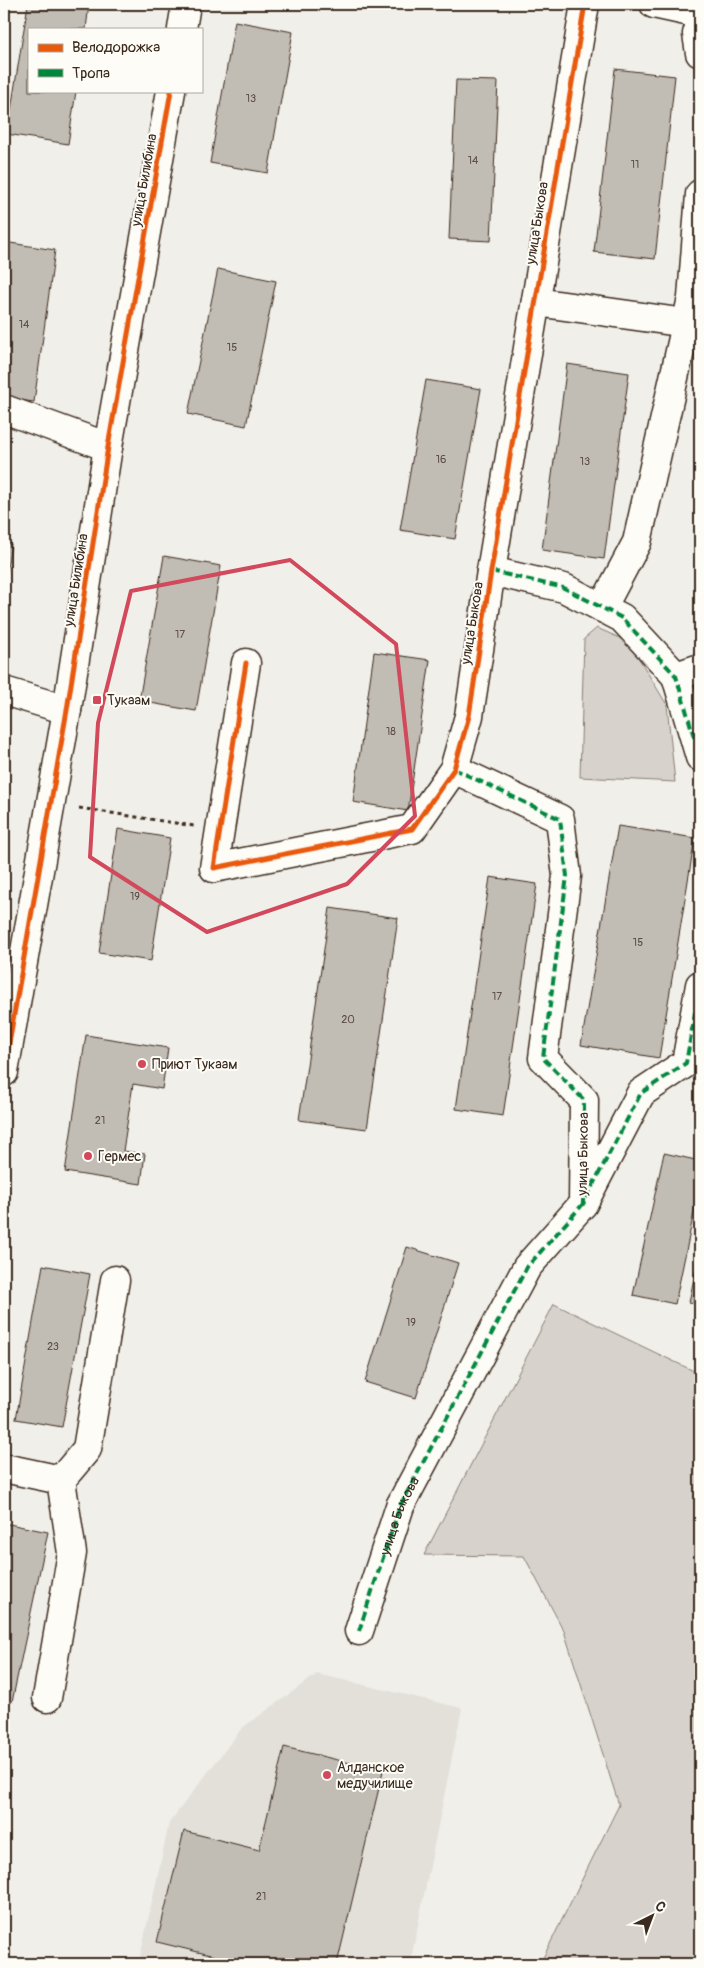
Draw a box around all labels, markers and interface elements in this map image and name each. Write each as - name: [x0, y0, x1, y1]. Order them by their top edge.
- legend: [28, 28, 202, 92]
- text: Велодорожка: [72, 38, 160, 57]
- text: Тропа: [72, 64, 110, 83]
- house number: 13: [246, 92, 256, 105]
- street label: улица Билибина: [127, 132, 161, 229]
- house number: 14: [468, 154, 479, 167]
- house number: 11: [631, 158, 639, 171]
- street label: улица Быкова: [522, 180, 552, 267]
- house number: 14: [19, 318, 30, 331]
- house number: 15: [227, 341, 237, 354]
- house number: 16: [436, 453, 446, 466]
- house number: 13: [580, 455, 590, 468]
- street label: улица Билибина: [60, 532, 92, 629]
- street label: улица Быкова: [457, 580, 487, 667]
- house number: 17: [175, 628, 185, 641]
- place label: Тукаам: [107, 692, 150, 709]
- marker: Тукаам: [91, 694, 103, 706]
- house number: 18: [386, 725, 396, 738]
- house number: 19: [130, 890, 140, 903]
- house number: 15: [633, 936, 643, 949]
- house number: 17: [492, 990, 502, 1003]
- house number: 20: [341, 1013, 355, 1026]
- place label: Приют Тукаам: [152, 1056, 237, 1073]
- marker: Приют Тукаам: [136, 1058, 148, 1070]
- street label: улица Быкова: [574, 1112, 592, 1197]
- house number: 21: [95, 1114, 105, 1127]
- place label: Гермес: [98, 1148, 141, 1165]
- marker: Гермес: [82, 1150, 94, 1162]
- house number: 19: [406, 1316, 416, 1329]
- house number: 23: [47, 1340, 59, 1353]
- street label: улица Быкова: [376, 1474, 423, 1558]
- place label: Алданское медучилище: [337, 1759, 413, 1792]
- marker: Алданское медучилище: [321, 1769, 333, 1781]
- house number: 21: [256, 1890, 266, 1903]
- north arrow: [626, 1890, 676, 1940]
- text: С: [651, 1898, 670, 1916]

